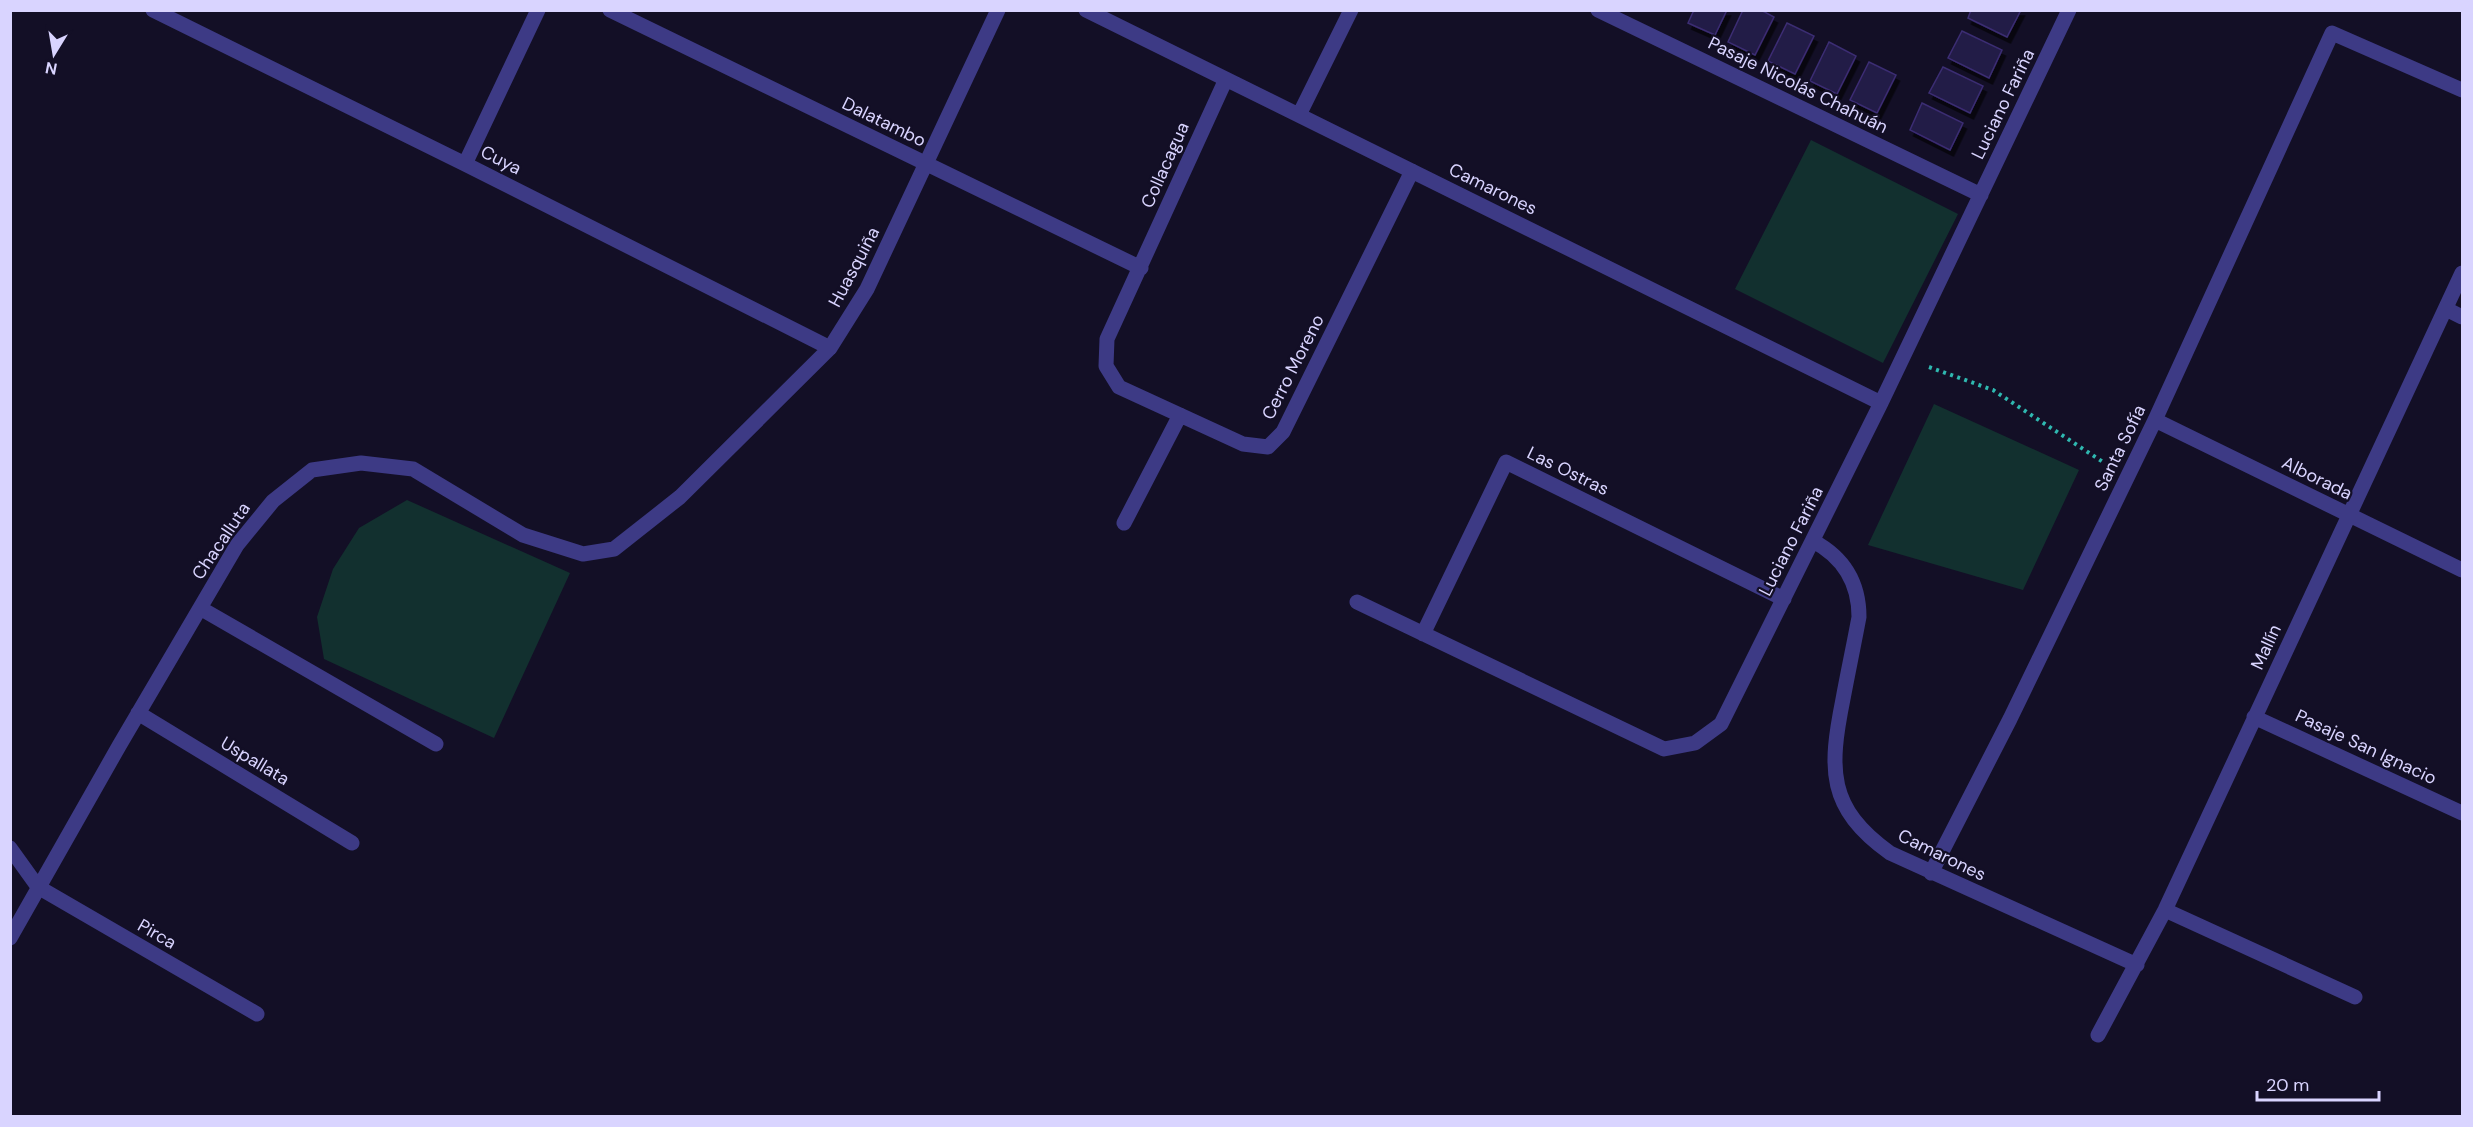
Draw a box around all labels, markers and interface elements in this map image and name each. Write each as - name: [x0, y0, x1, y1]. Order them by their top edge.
- north arrow: [24, 24, 84, 84]
- street label: Pasaje Nicolás Chahuán: [1704, 31, 1892, 139]
- street label: Luciano Fariña: [1966, 45, 2040, 163]
- text: N: [44, 57, 59, 80]
- street label: Dalatambo: [838, 91, 930, 153]
- street label: Collacagua: [1135, 118, 1195, 212]
- street label: Cuya: [477, 140, 525, 180]
- street label: Camarones: [1445, 157, 1541, 221]
- street label: Huasquiña: [823, 223, 885, 311]
- street label: Cerro Moreno: [1256, 310, 1330, 424]
- street label: Santa Sofía: [2089, 401, 2151, 495]
- street label: Las Ostras: [1523, 441, 1613, 501]
- street label: Alborada: [2278, 451, 2356, 505]
- street label: Luciano Fariña: [1753, 482, 1829, 600]
- street label: Chacalluta: [186, 498, 256, 584]
- street label: Mallín: [2245, 620, 2287, 674]
- street label: Pasaje San Ignacio: [2292, 704, 2440, 790]
- street label: Uspallata: [216, 731, 294, 791]
- street label: Camarones: [1894, 823, 1990, 887]
- street label: Pirca: [133, 913, 181, 955]
- scale bar: [2257, 1064, 2378, 1102]
- text: 20 m: [2266, 1073, 2309, 1097]

